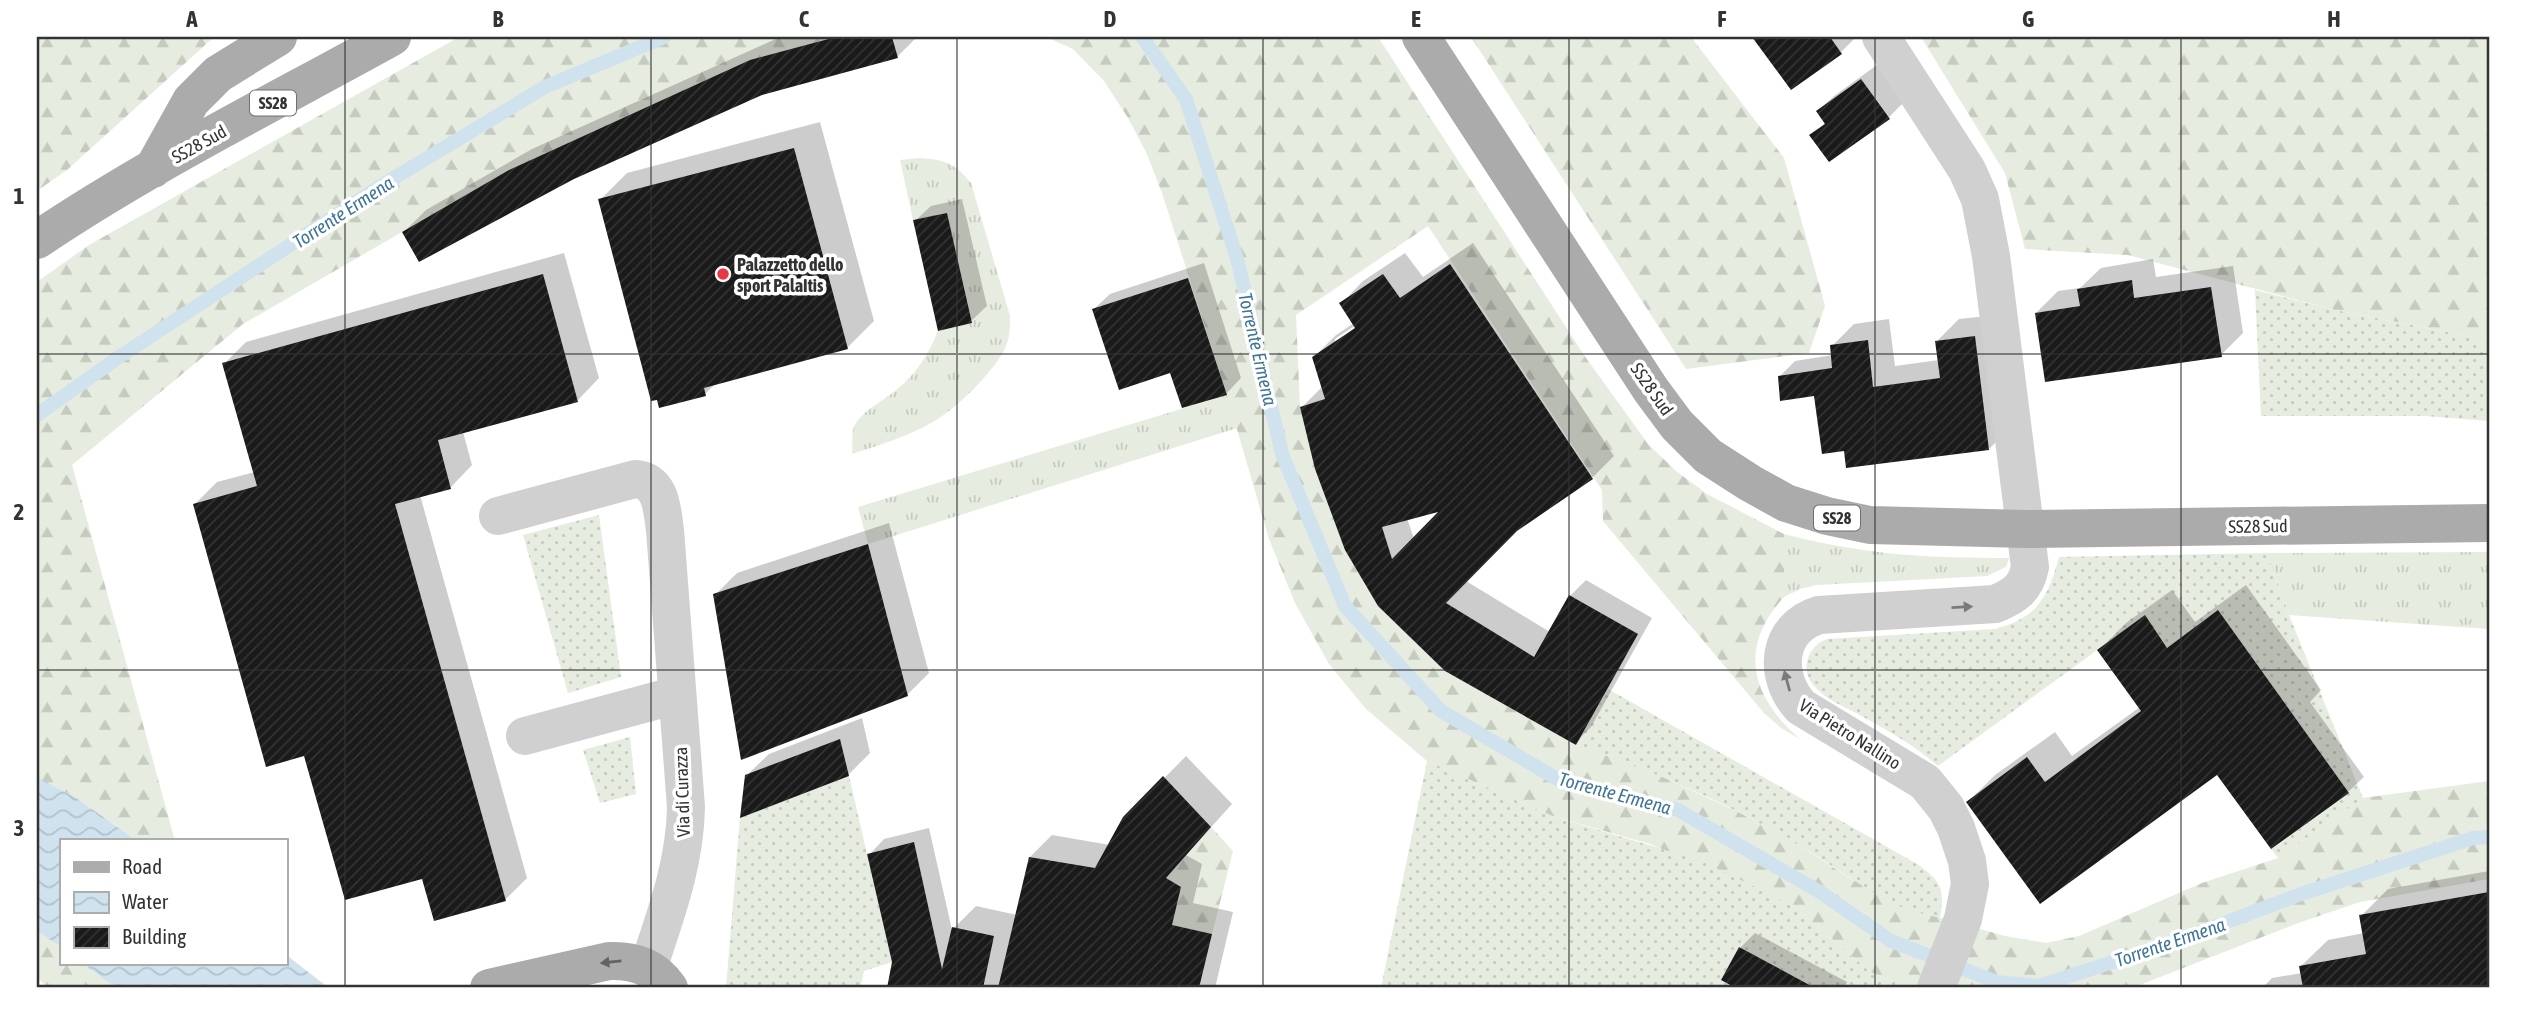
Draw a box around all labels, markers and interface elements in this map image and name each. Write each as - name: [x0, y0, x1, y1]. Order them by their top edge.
- text: A: [185, 6, 198, 32]
- text: B: [493, 6, 504, 32]
- text: C: [799, 6, 810, 32]
- text: D: [1104, 6, 1117, 32]
- text: E: [1411, 6, 1421, 32]
- text: F: [1717, 6, 1727, 32]
- text: G: [2022, 6, 2034, 32]
- text: H: [2327, 6, 2341, 32]
- road number: SS28: [250, 90, 296, 116]
- street label: SS28 Sud: [168, 120, 230, 168]
- water label: Torrente Ermena: [289, 171, 397, 253]
- text: 1: [14, 183, 25, 209]
- place label: Palazzetto dello sport PalaItis: [737, 254, 844, 296]
- marker: Palazzetto dello sport PalaItis: [715, 266, 731, 282]
- water label: Torrente Ermena: [1234, 290, 1282, 408]
- street label: SS28 Sud: [1626, 359, 1678, 419]
- text: 2: [14, 499, 24, 525]
- road number: SS28: [1814, 505, 1860, 530]
- street label: SS28 Sud: [2228, 515, 2288, 537]
- one-way arrow: [1951, 601, 1973, 612]
- one-way arrow: [1781, 670, 1792, 692]
- street label: Via Pietro Nallino: [1795, 694, 1905, 774]
- street label: Via di Curazza: [670, 746, 694, 838]
- water label: Torrente Ermena: [1557, 767, 1674, 819]
- text: 3: [14, 815, 24, 841]
- legend: [60, 839, 287, 965]
- text: Road: [122, 854, 162, 878]
- text: Water: [122, 889, 169, 913]
- water label: Torrente Ermena: [2112, 913, 2228, 971]
- text: Building: [122, 924, 186, 948]
- one-way arrow: [600, 957, 622, 968]

